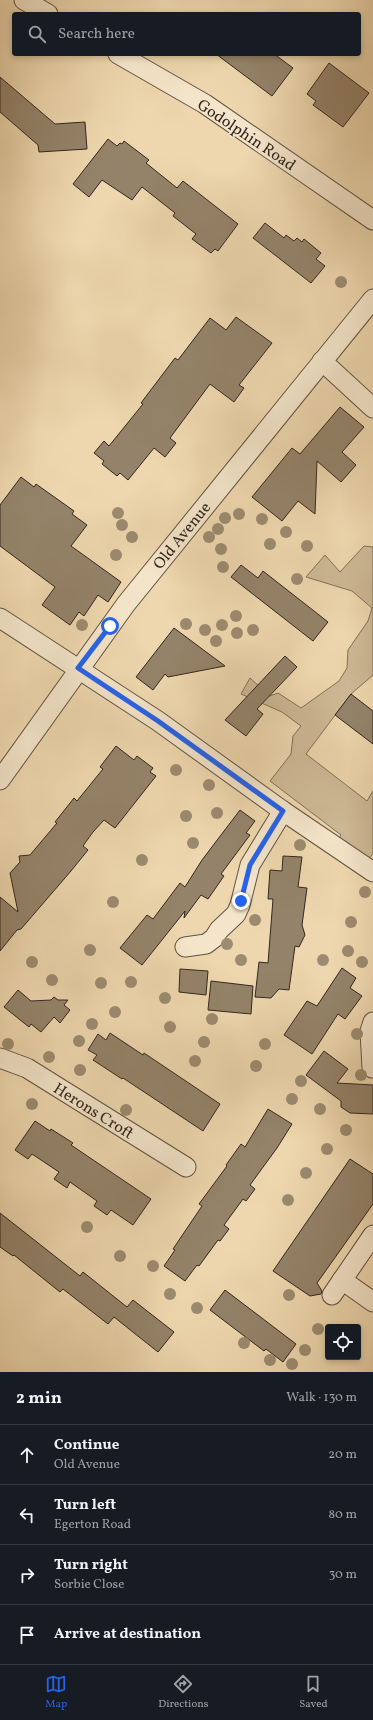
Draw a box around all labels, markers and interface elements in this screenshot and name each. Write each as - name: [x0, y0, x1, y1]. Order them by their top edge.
- search box: [12, 12, 361, 56]
- icon: search: [26, 23, 48, 45]
- text: Search here: [58, 24, 135, 45]
- street label: Godolphin Road: [192, 94, 300, 177]
- street label: Old Avenue: [149, 498, 217, 575]
- route start: [101, 617, 119, 635]
- route end: [232, 892, 250, 910]
- street label: Herons Croft: [48, 1078, 137, 1145]
- map controls: [325, 1324, 361, 1360]
- button: locate: [325, 1324, 361, 1360]
- text: 2 min: [16, 1387, 62, 1410]
- text: Walk · 130 m: [286, 1389, 357, 1407]
- text: Continue: [54, 1435, 119, 1456]
- icon: ahead: [16, 1444, 38, 1466]
- text: 20 m: [328, 1446, 357, 1464]
- text: Old Avenue: [54, 1456, 120, 1474]
- text: Turn left: [54, 1495, 116, 1516]
- icon: left: [16, 1504, 38, 1526]
- text: 80 m: [328, 1506, 357, 1524]
- text: Egerton Road: [54, 1516, 131, 1534]
- text: Turn right: [54, 1555, 128, 1576]
- icon: right: [16, 1564, 38, 1586]
- text: 30 m: [329, 1566, 357, 1584]
- text: Sorbie Close: [54, 1576, 124, 1594]
- icon: arrive: [16, 1624, 38, 1646]
- text: Arrive at destination: [54, 1624, 201, 1645]
- tab: Map: [45, 1673, 67, 1712]
- tab: Directions: [158, 1673, 209, 1712]
- tab: Saved: [299, 1673, 328, 1712]

